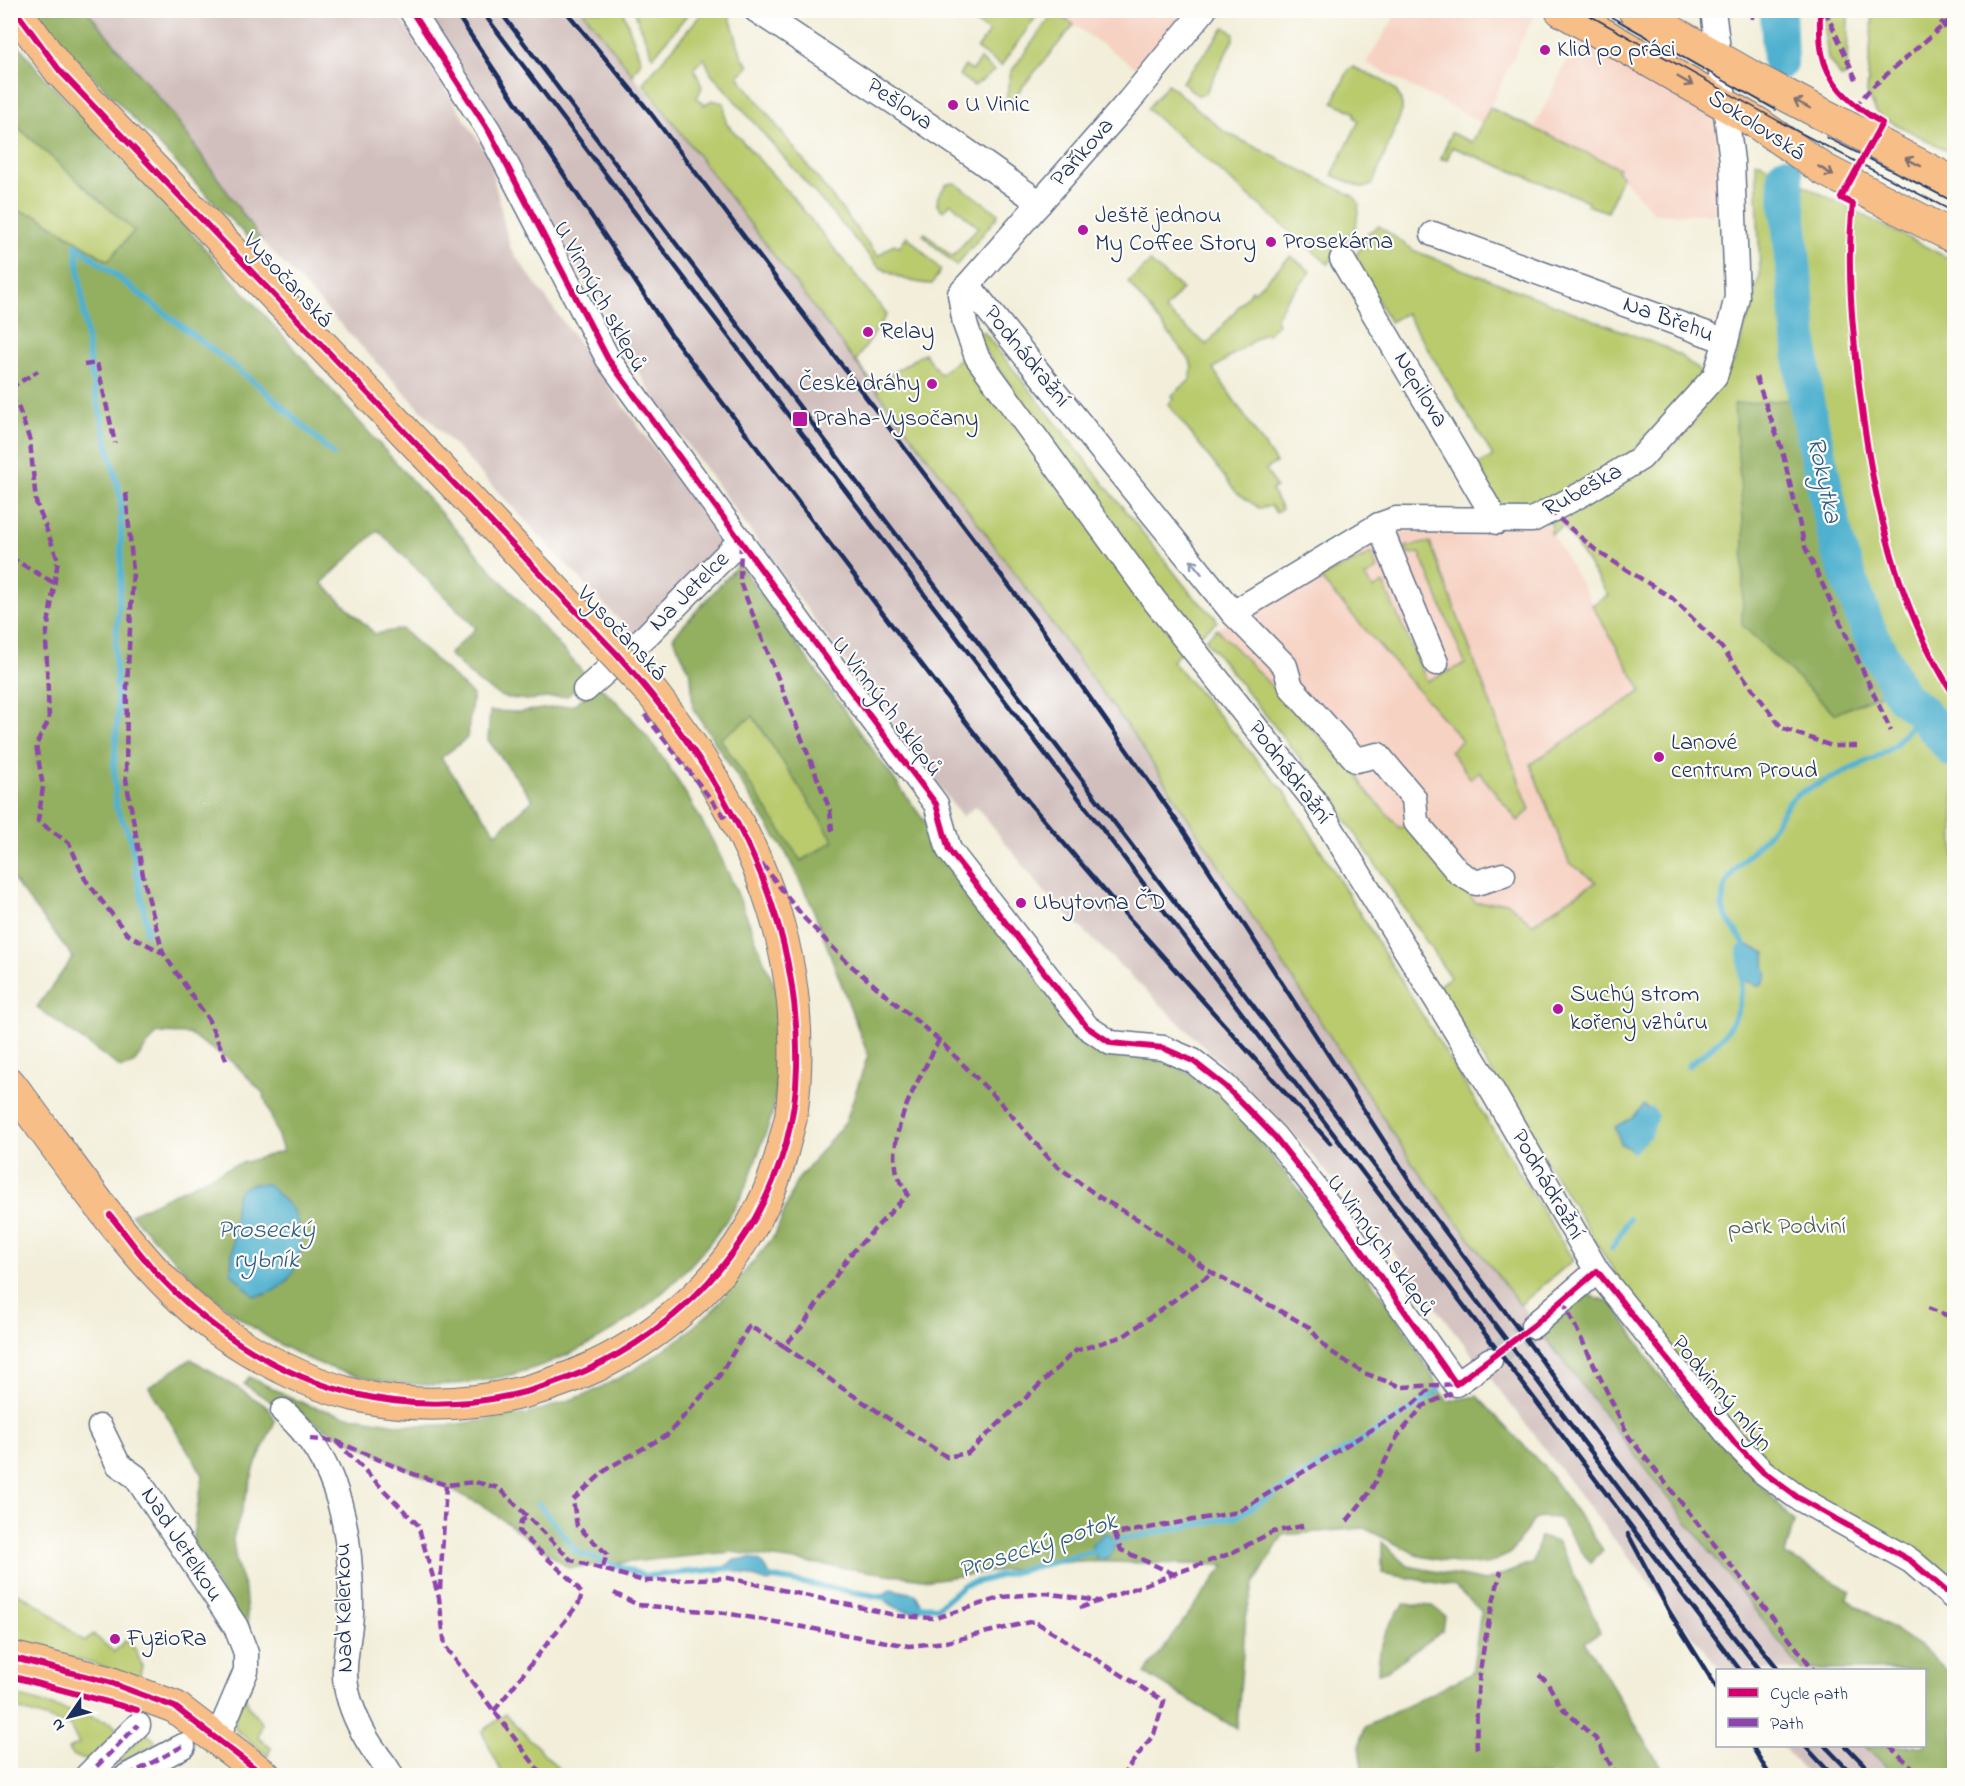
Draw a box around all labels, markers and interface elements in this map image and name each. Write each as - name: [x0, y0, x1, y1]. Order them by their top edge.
- place label: Klid po práci: [1557, 33, 1676, 68]
- marker: Klid po práci: [1538, 43, 1552, 57]
- street label: Pešlova: [858, 70, 940, 140]
- one-way arrow: [1676, 75, 1693, 87]
- street label: Sokolovská: [1700, 81, 1812, 171]
- place label: U Vinic: [965, 88, 1030, 123]
- marker: U Vinic: [946, 98, 960, 112]
- one-way arrow: [1794, 98, 1811, 110]
- street label: Paříkova: [1043, 110, 1123, 196]
- one-way arrow: [1905, 156, 1923, 167]
- one-way arrow: [1817, 165, 1834, 177]
- place label: Ještě jednou My Coffee Story: [1095, 199, 1256, 263]
- street label: U Vinných sklepů: [542, 215, 655, 379]
- marker: Ještě jednou My Coffee Story: [1076, 223, 1090, 237]
- street label: Vysočanská: [232, 225, 341, 337]
- place label: Prosekárna: [1283, 225, 1393, 260]
- marker: Prosekárna: [1264, 235, 1278, 249]
- street label: Na Břehu: [1618, 287, 1718, 353]
- street label: Podnádražní: [974, 298, 1078, 416]
- place label: Relay: [880, 315, 934, 351]
- marker: Relay: [861, 325, 875, 339]
- street label: Nepilova: [1384, 345, 1456, 435]
- place label: České dráhy: [799, 367, 920, 403]
- marker: České dráhy: [925, 377, 939, 391]
- place label: Praha-Vysočany: [814, 402, 978, 438]
- marker: Praha-Vysočany: [791, 410, 809, 428]
- water label: Rokytka: [1795, 433, 1851, 527]
- street label: Rubeška: [1537, 455, 1629, 527]
- street label: Na Jetelce: [642, 543, 739, 640]
- one-way arrow: [1190, 560, 1203, 576]
- street label: Vysočanská: [566, 578, 675, 690]
- street label: U Vinných sklepů: [821, 629, 951, 785]
- street label: Podnádražní: [1238, 714, 1340, 832]
- place label: Lanové centrum Proud: [1671, 726, 1818, 789]
- marker: Lanové centrum Proud: [1652, 750, 1666, 764]
- place label: Ubytovna ČD: [1033, 886, 1166, 922]
- marker: Ubytovna ČD: [1014, 896, 1028, 910]
- place label: Suchý strom kořeny vzhůru: [1570, 978, 1708, 1042]
- marker: Suchý strom kořeny vzhůru: [1551, 1002, 1565, 1016]
- street label: Podnádražní: [1501, 1123, 1593, 1247]
- street label: U Vinných sklepů: [1316, 1168, 1444, 1325]
- park label: park Podviní: [1728, 1210, 1846, 1245]
- water label: Prosecký rybník: [217, 1212, 315, 1280]
- street label: Podvinný mlýn: [1661, 1328, 1780, 1461]
- street label: Nad Jetelkou: [131, 1481, 231, 1609]
- water label: Prosecký potok: [954, 1503, 1124, 1590]
- street label: Nad Kelerkou: [326, 1543, 364, 1673]
- place label: FyzioRa: [126, 1622, 207, 1658]
- marker: FyzioRa: [108, 1632, 122, 1646]
- legend: [1716, 1669, 1926, 1747]
- text: Cycle path: [1770, 1682, 1848, 1708]
- north arrow: [39, 1687, 99, 1747]
- text: Path: [1770, 1712, 1804, 1738]
- text: N: [45, 1713, 71, 1736]

